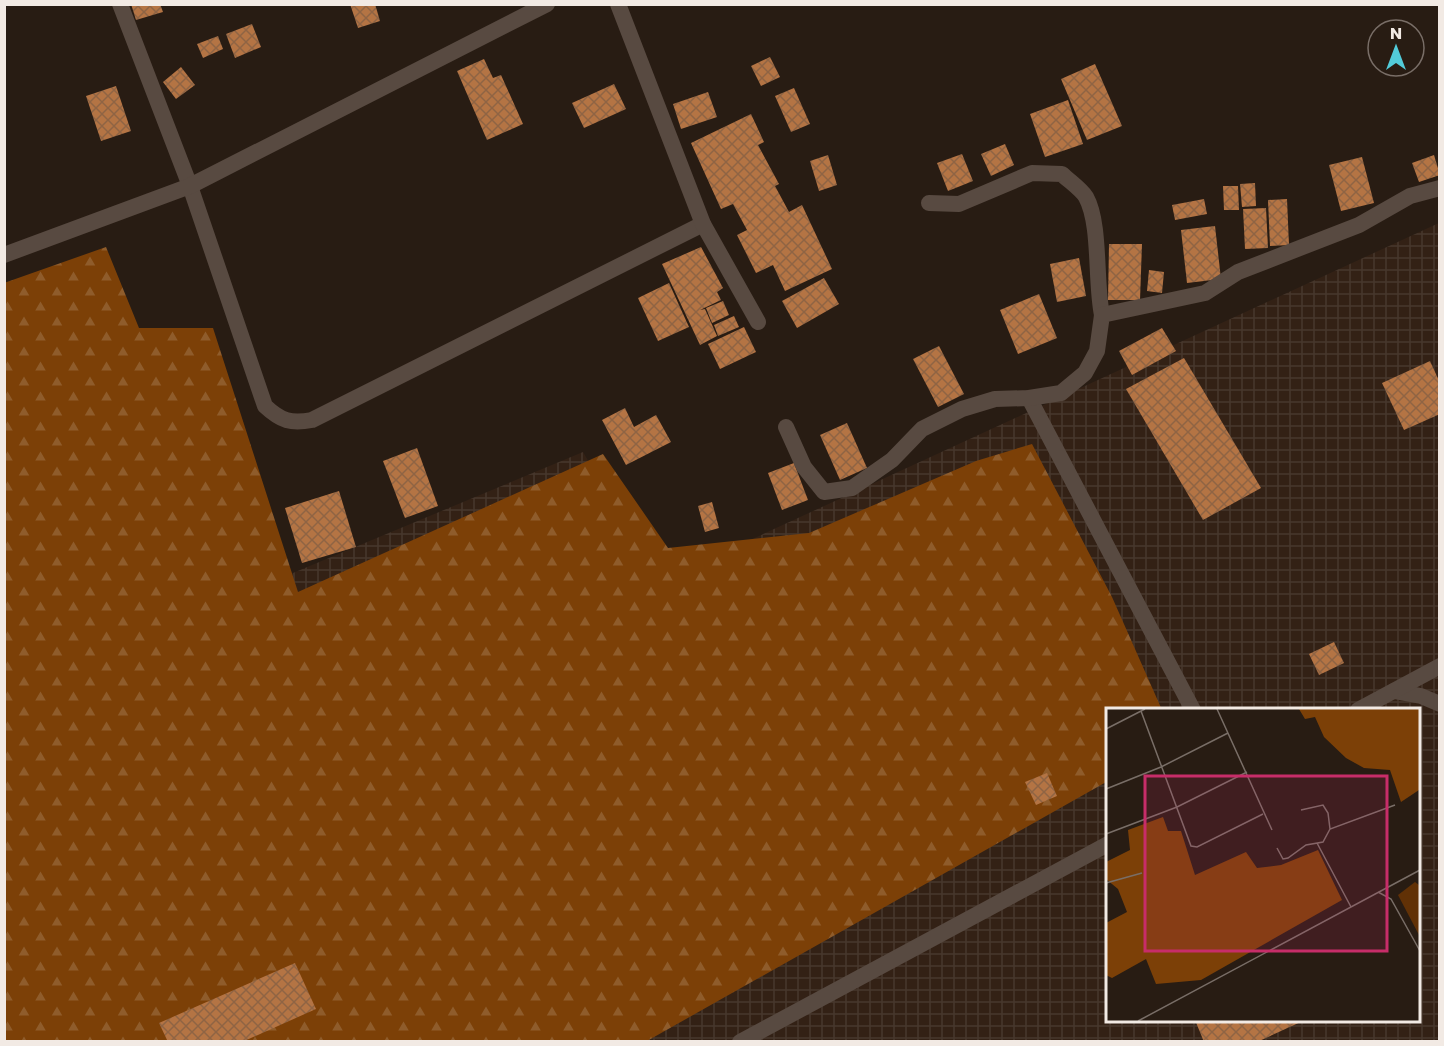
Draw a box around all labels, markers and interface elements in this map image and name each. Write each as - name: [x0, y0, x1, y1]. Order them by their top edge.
- north arrow: [1366, 18, 1426, 78]
- text: N: [1390, 22, 1402, 45]
- inset map: [1106, 708, 1420, 1022]

